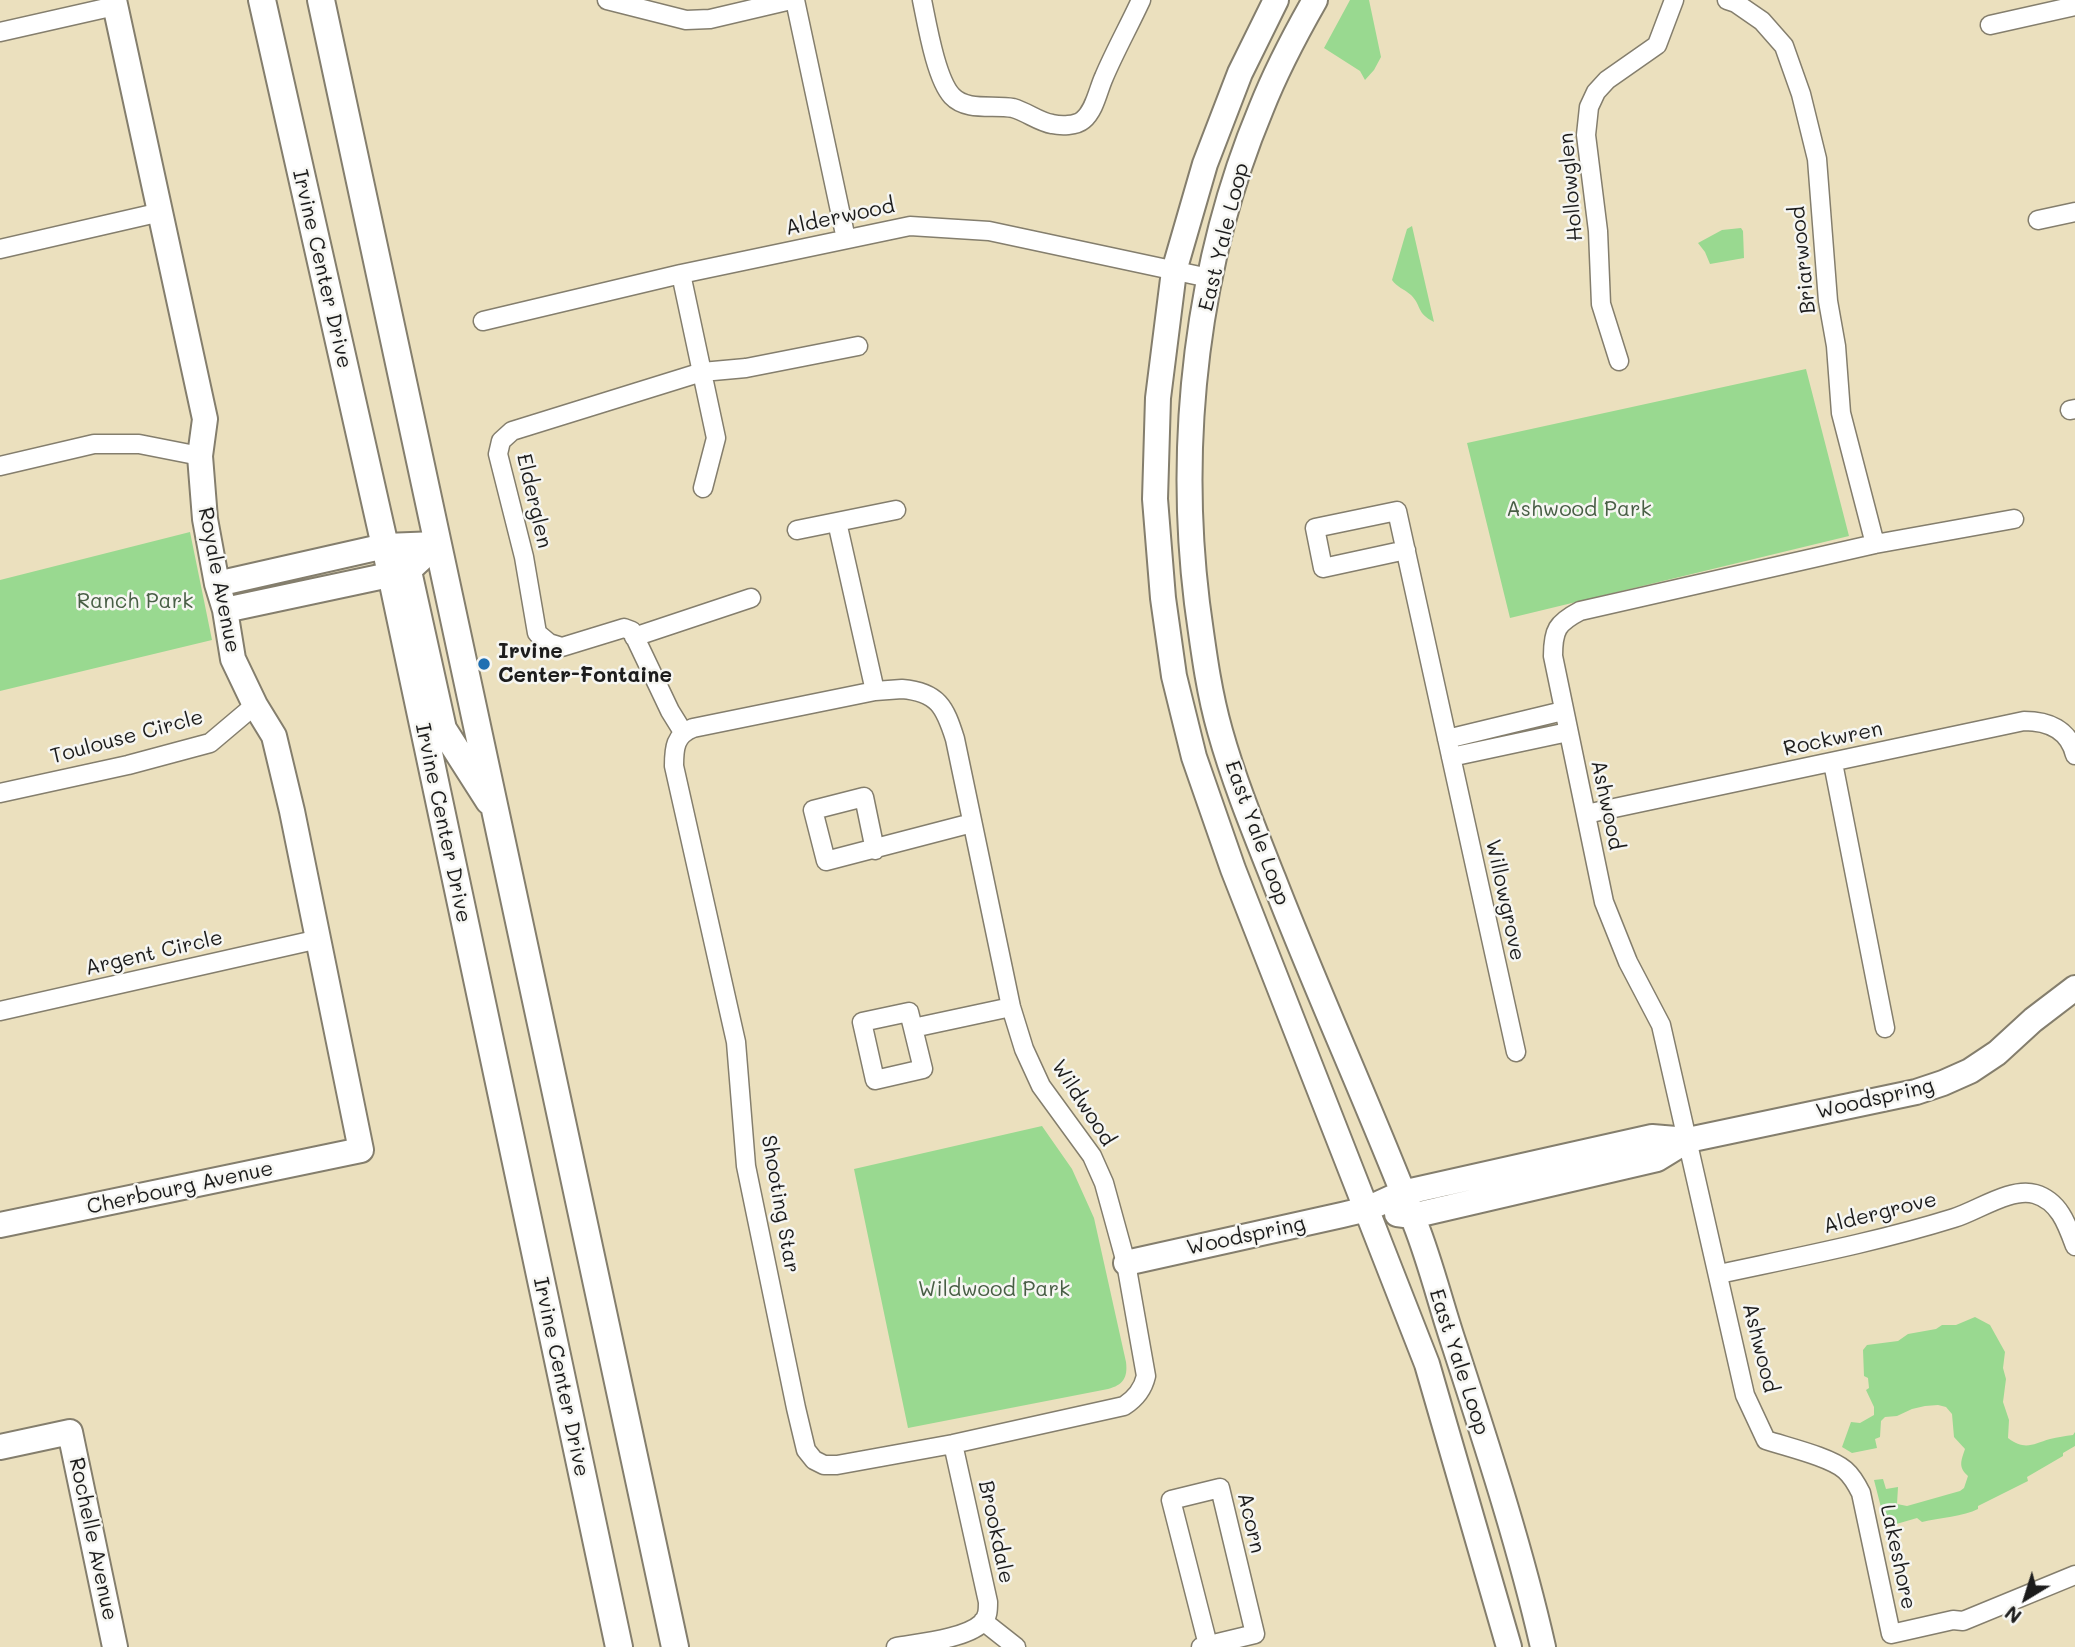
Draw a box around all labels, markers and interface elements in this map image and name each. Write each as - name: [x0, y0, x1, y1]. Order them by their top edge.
- street label: Hollowglen: [1554, 132, 1588, 242]
- street label: East Yale Loop: [1193, 160, 1255, 314]
- street label: Irvine Center Drive: [287, 167, 357, 371]
- street label: Alderwood: [783, 193, 897, 241]
- street label: Briarwood: [1785, 205, 1821, 315]
- street label: Elderglen: [511, 451, 557, 551]
- park label: Ashwood Park: [1506, 497, 1652, 523]
- street label: Royale Avenue: [193, 505, 245, 655]
- park label: Ranch Park: [77, 589, 193, 615]
- place label: Irvine Center-Fontaine: [498, 639, 672, 689]
- marker: Irvine Center-Fontaine: [476, 656, 492, 672]
- street label: Toulouse Circle: [48, 704, 206, 770]
- street label: Rockwren: [1781, 716, 1885, 762]
- street label: Irvine Center Drive: [410, 721, 476, 925]
- street label: East Yale Loop: [1219, 757, 1295, 909]
- street label: Ashwood: [1585, 758, 1629, 852]
- street label: Willowgrove: [1480, 837, 1530, 963]
- street label: Argent Circle: [83, 925, 225, 981]
- street label: Wildwood: [1046, 1055, 1120, 1151]
- street label: Woodspring: [1813, 1073, 1937, 1125]
- street label: Shooting Star: [755, 1133, 805, 1275]
- street label: Cherbourg Avenue: [85, 1156, 275, 1220]
- street label: Aldergrove: [1821, 1187, 1939, 1239]
- street label: Woodspring: [1184, 1211, 1308, 1261]
- street label: Irvine Center Drive: [528, 1275, 594, 1479]
- park label: Wildwood Park: [918, 1277, 1070, 1303]
- street label: East Yale Loop: [1424, 1286, 1494, 1438]
- street label: Ashwood: [1737, 1301, 1783, 1395]
- street label: Rochelle Avenue: [63, 1455, 123, 1623]
- street label: Brookdale: [973, 1478, 1019, 1586]
- street label: Acorn: [1232, 1490, 1270, 1556]
- street label: Lakeshore: [1875, 1502, 1921, 1612]
- north arrow: [1991, 1563, 2061, 1633]
- text: N: [1999, 1601, 2026, 1629]

